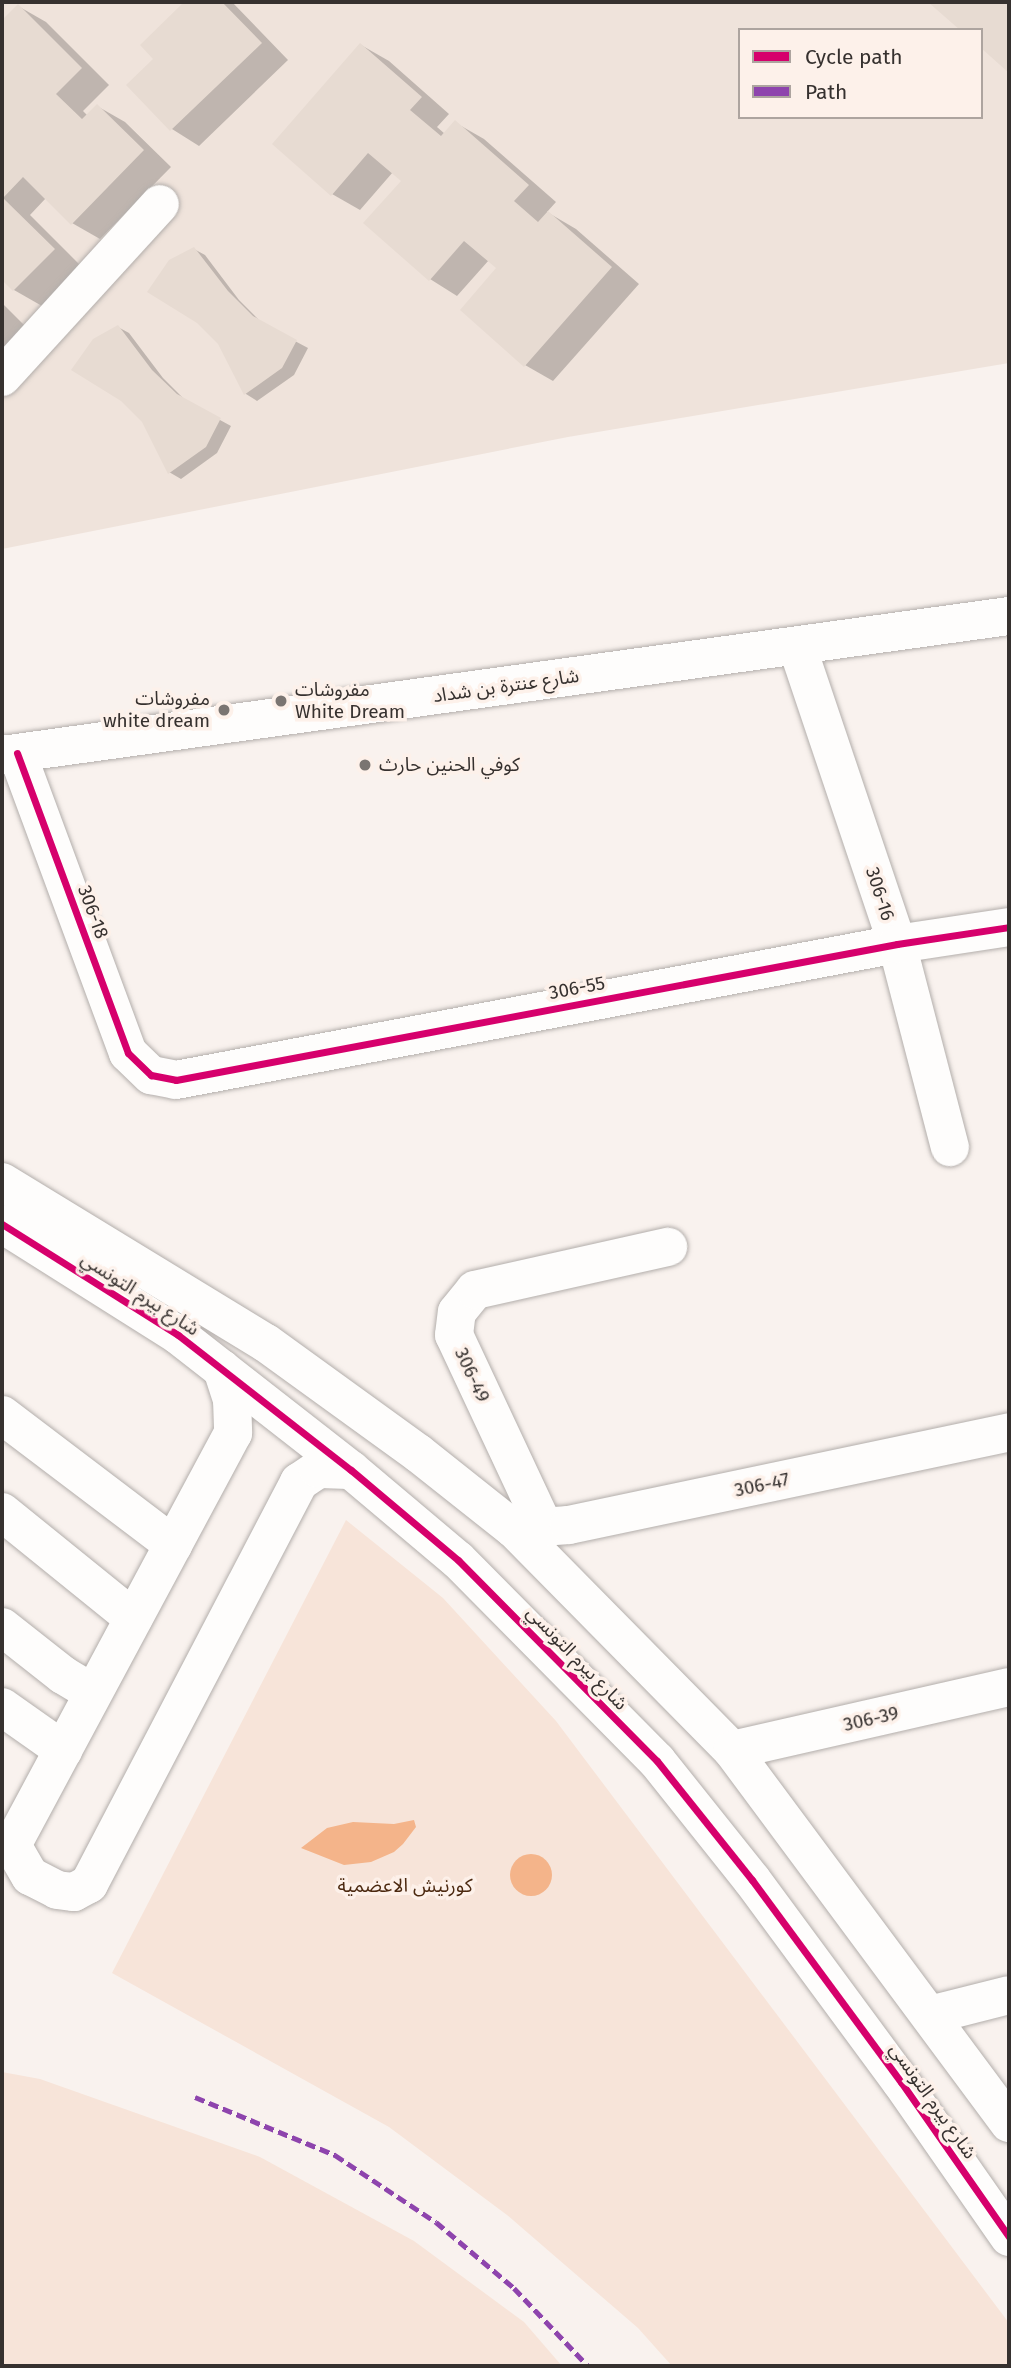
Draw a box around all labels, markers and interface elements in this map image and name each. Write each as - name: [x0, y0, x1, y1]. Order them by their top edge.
- legend: [738, 28, 983, 119]
- text: Cycle path: [805, 44, 903, 70]
- text: Path: [805, 79, 847, 105]
- street label: شارع عنترة بن شداد: [431, 664, 581, 708]
- place label: مفروشات White Dream: [295, 679, 405, 723]
- place label: مفروشات white dream: [103, 688, 210, 732]
- marker: مفروشات White Dream: [273, 693, 289, 709]
- marker: مفروشات white dream: [216, 702, 232, 718]
- place label: كوفي الحنين حارث: [379, 754, 520, 776]
- marker: كوفي الحنين حارث: [357, 757, 373, 773]
- street label: 306-16: [861, 864, 899, 924]
- street label: 306-18: [73, 882, 113, 942]
- street label: 306-55: [547, 971, 607, 1005]
- street label: شارع بيرم التونسي: [77, 1247, 203, 1341]
- street label: 306-49: [450, 1344, 494, 1406]
- street label: 306-47: [732, 1468, 792, 1502]
- street label: شارع بيرم التونسي: [522, 1601, 632, 1715]
- street label: 306-39: [841, 1702, 901, 1736]
- park label: كورنيش الاعضمية: [337, 1875, 473, 1897]
- street label: شارع بيرم التونسي: [885, 2039, 981, 2163]

